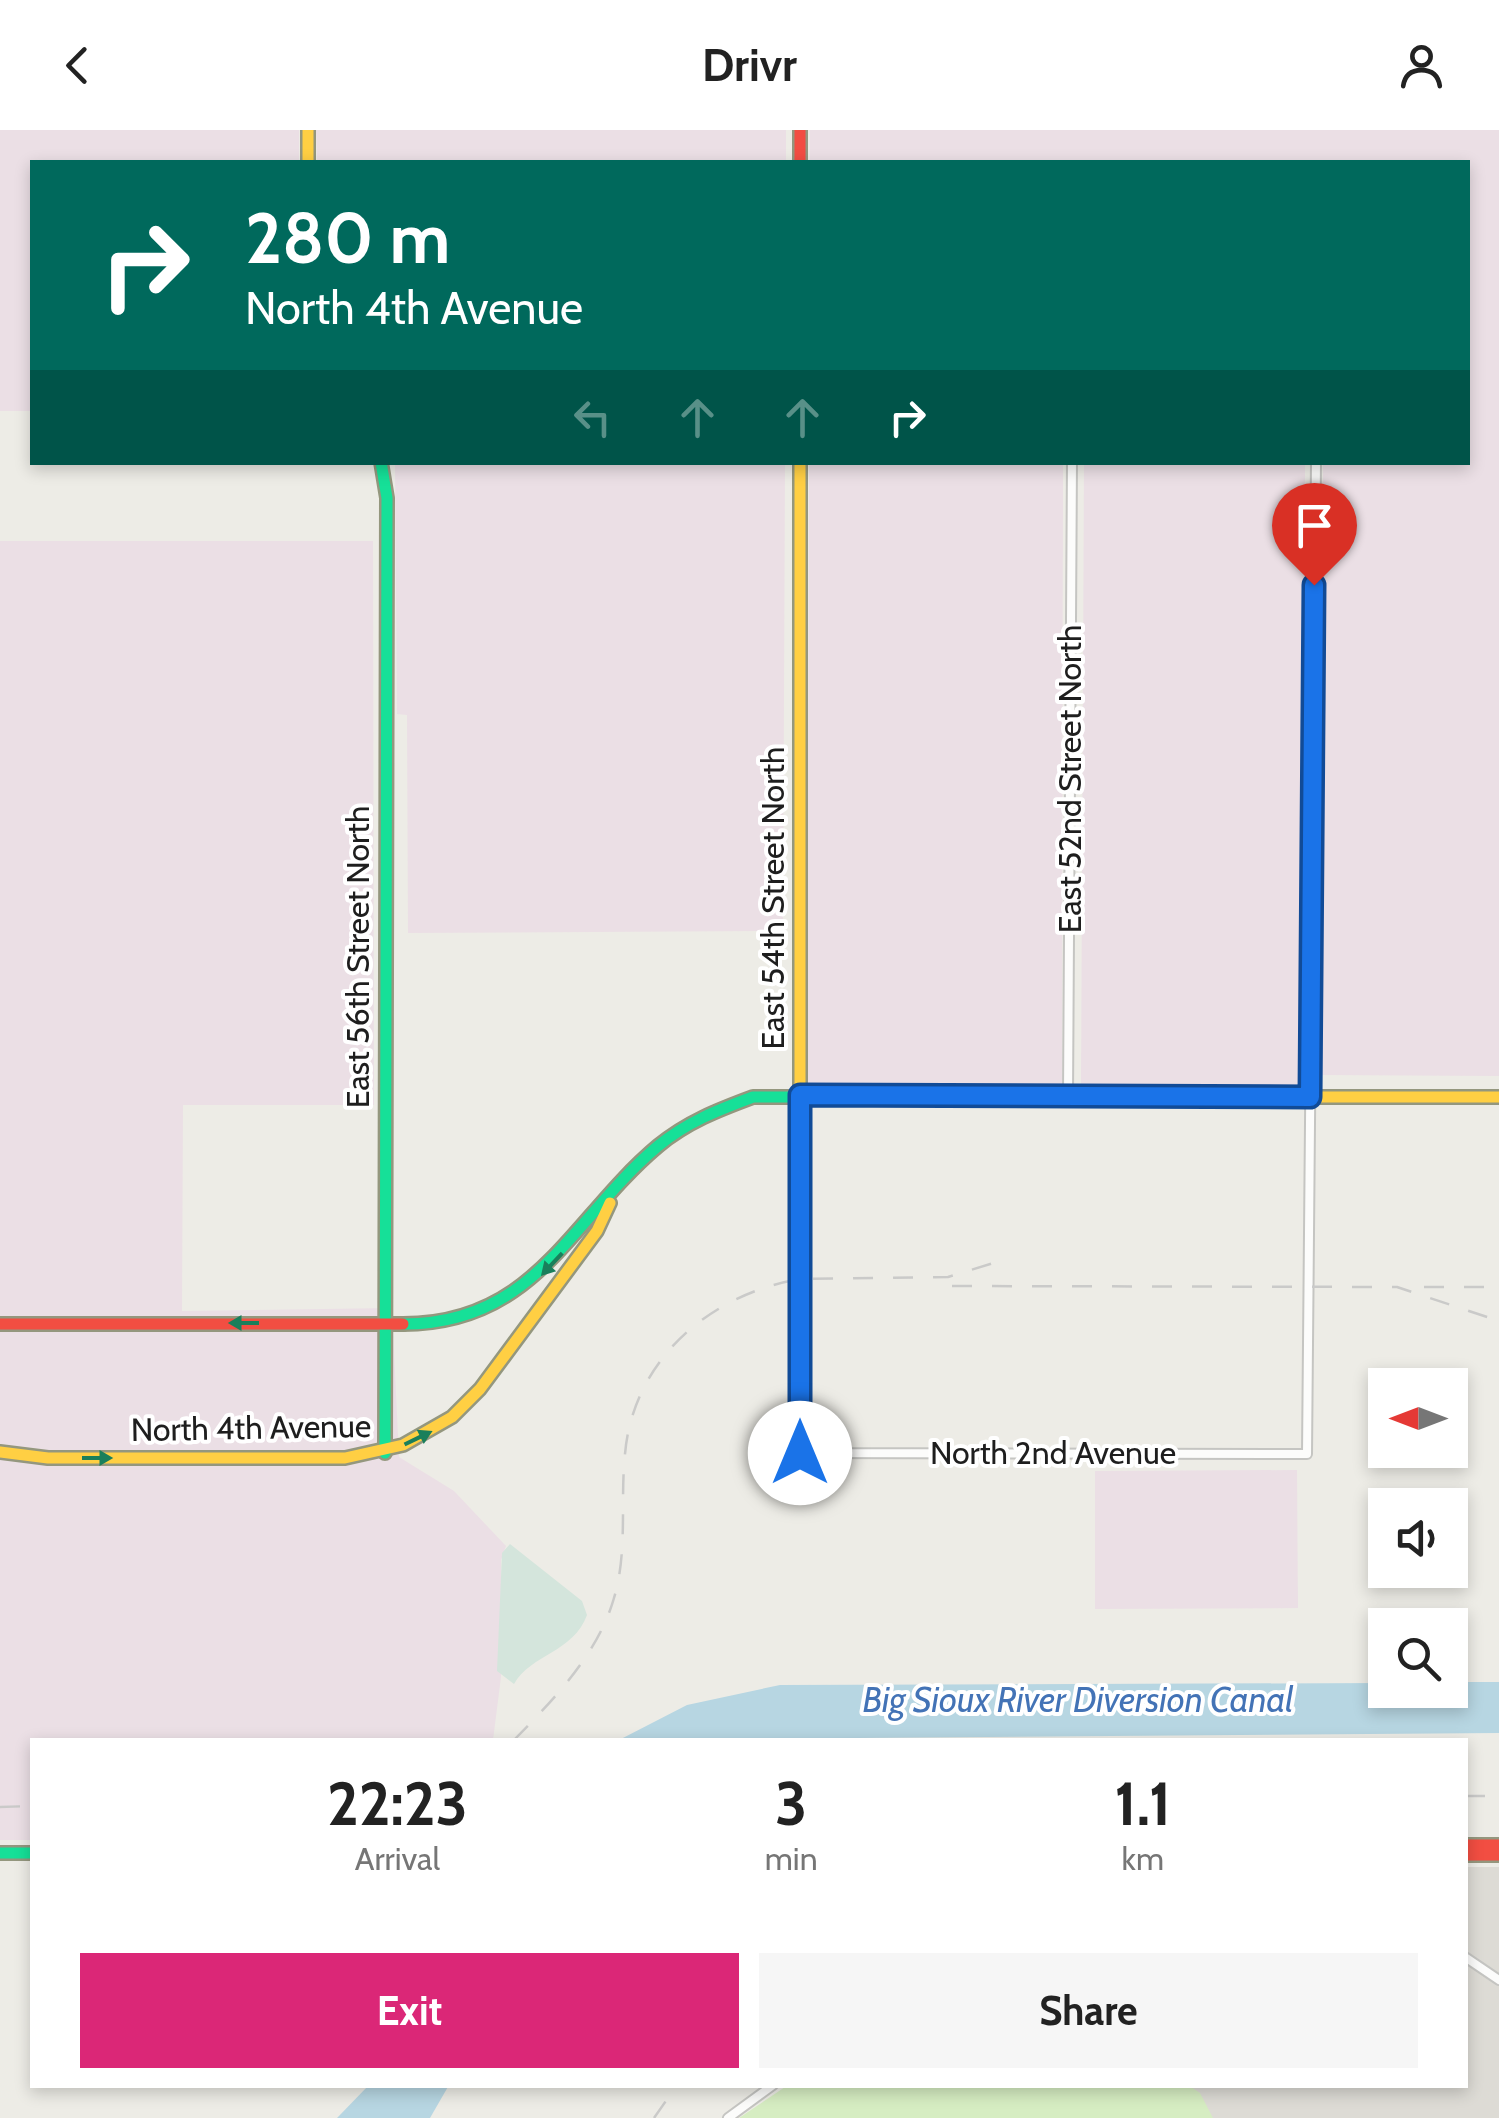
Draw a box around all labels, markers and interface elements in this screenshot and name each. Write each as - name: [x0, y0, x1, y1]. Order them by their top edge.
- icon: back: [50, 38, 105, 93]
- text: Drivr: [702, 38, 797, 92]
- icon: person: [1394, 38, 1449, 93]
- text: 280 m: [245, 195, 450, 281]
- icon: right: [80, 200, 210, 330]
- text: North 4th Avenue: [245, 281, 583, 335]
- icon: left: [565, 390, 620, 445]
- icon: ahead: [670, 390, 725, 445]
- icon: ahead: [775, 390, 830, 445]
- icon: right: [880, 390, 935, 445]
- pin: [1272, 483, 1357, 586]
- icon: arrive: [1287, 498, 1342, 553]
- street label: East 52nd Street North: [1050, 625, 1089, 933]
- street label: East 54th Street North: [753, 747, 792, 1049]
- street label: East 56th Street North: [338, 806, 377, 1108]
- one-way arrow: [541, 1251, 564, 1275]
- one-way arrow: [228, 1315, 260, 1331]
- north arrow: [1368, 1368, 1468, 1468]
- map controls: [1368, 1368, 1468, 1708]
- position arrow: [748, 1401, 852, 1505]
- street label: North 4th Avenue: [130, 1406, 372, 1449]
- one-way arrow: [404, 1430, 433, 1447]
- street label: North 2nd Avenue: [930, 1433, 1176, 1472]
- one-way arrow: [81, 1450, 113, 1466]
- button: sound: [1368, 1488, 1468, 1588]
- button: search: [1368, 1608, 1468, 1708]
- water label: Big Sioux River Diversion Canal: [862, 1678, 1294, 1721]
- text: 22:23: [327, 1767, 468, 1840]
- text: 3: [775, 1767, 807, 1840]
- text: 1.1: [1115, 1767, 1171, 1840]
- text: Arrival: [355, 1839, 440, 1878]
- text: min: [765, 1839, 818, 1878]
- text: km: [1122, 1839, 1164, 1878]
- button: Exit: [80, 1953, 739, 2068]
- button: Share: [759, 1953, 1418, 2068]

